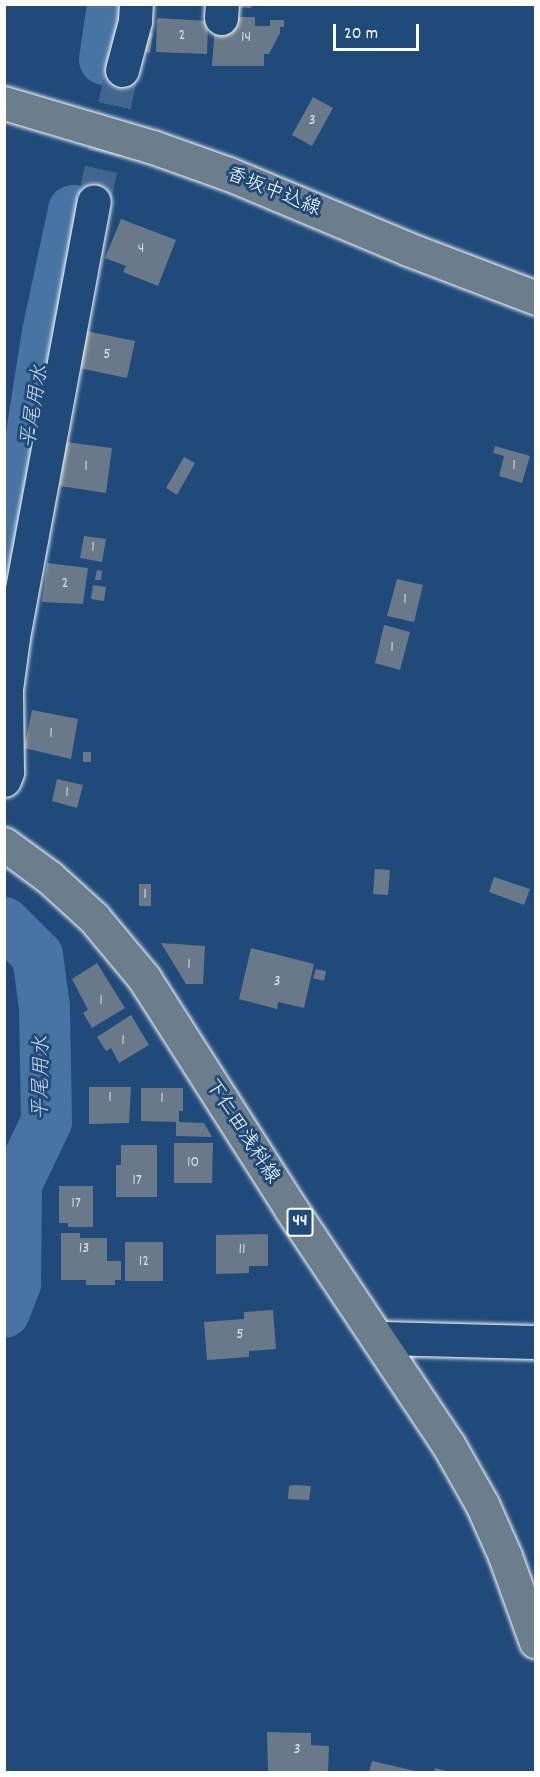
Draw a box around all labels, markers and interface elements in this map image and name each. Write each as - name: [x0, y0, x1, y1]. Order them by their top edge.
- scale bar: [336, 12, 422, 50]
- text: 20 m: [344, 22, 378, 47]
- house number: 2: [179, 26, 185, 46]
- house number: 14: [241, 28, 251, 48]
- house number: 3: [308, 111, 316, 131]
- street label: 香坂中込線: [222, 163, 324, 223]
- house number: 4: [138, 239, 144, 259]
- house number: 5: [103, 345, 111, 365]
- water label: 平尾用水: [17, 364, 55, 450]
- house number: 1: [512, 456, 516, 476]
- house number: 1: [84, 457, 88, 477]
- house number: 1: [91, 538, 95, 558]
- house number: 2: [62, 574, 68, 594]
- house number: 1: [403, 590, 407, 610]
- house number: 1: [390, 638, 394, 658]
- house number: 1: [49, 724, 53, 744]
- house number: 1: [65, 783, 69, 803]
- house number: 1: [143, 885, 147, 905]
- house number: 1: [187, 955, 191, 975]
- house number: 3: [273, 972, 281, 992]
- house number: 1: [99, 991, 103, 1011]
- house number: 1: [121, 1031, 125, 1051]
- water label: 平尾用水: [30, 1036, 56, 1120]
- street label: 下仁田浅科線: [198, 1075, 284, 1189]
- house number: 1: [108, 1088, 112, 1108]
- house number: 1: [160, 1089, 164, 1109]
- house number: 10: [187, 1153, 199, 1173]
- house number: 17: [132, 1171, 142, 1191]
- house number: 17: [71, 1194, 81, 1214]
- road number: 44: [286, 1207, 314, 1237]
- house number: 13: [79, 1239, 89, 1259]
- house number: 11: [238, 1240, 246, 1260]
- house number: 12: [139, 1252, 149, 1272]
- house number: 5: [236, 1325, 244, 1345]
- house number: 3: [293, 1740, 301, 1760]

